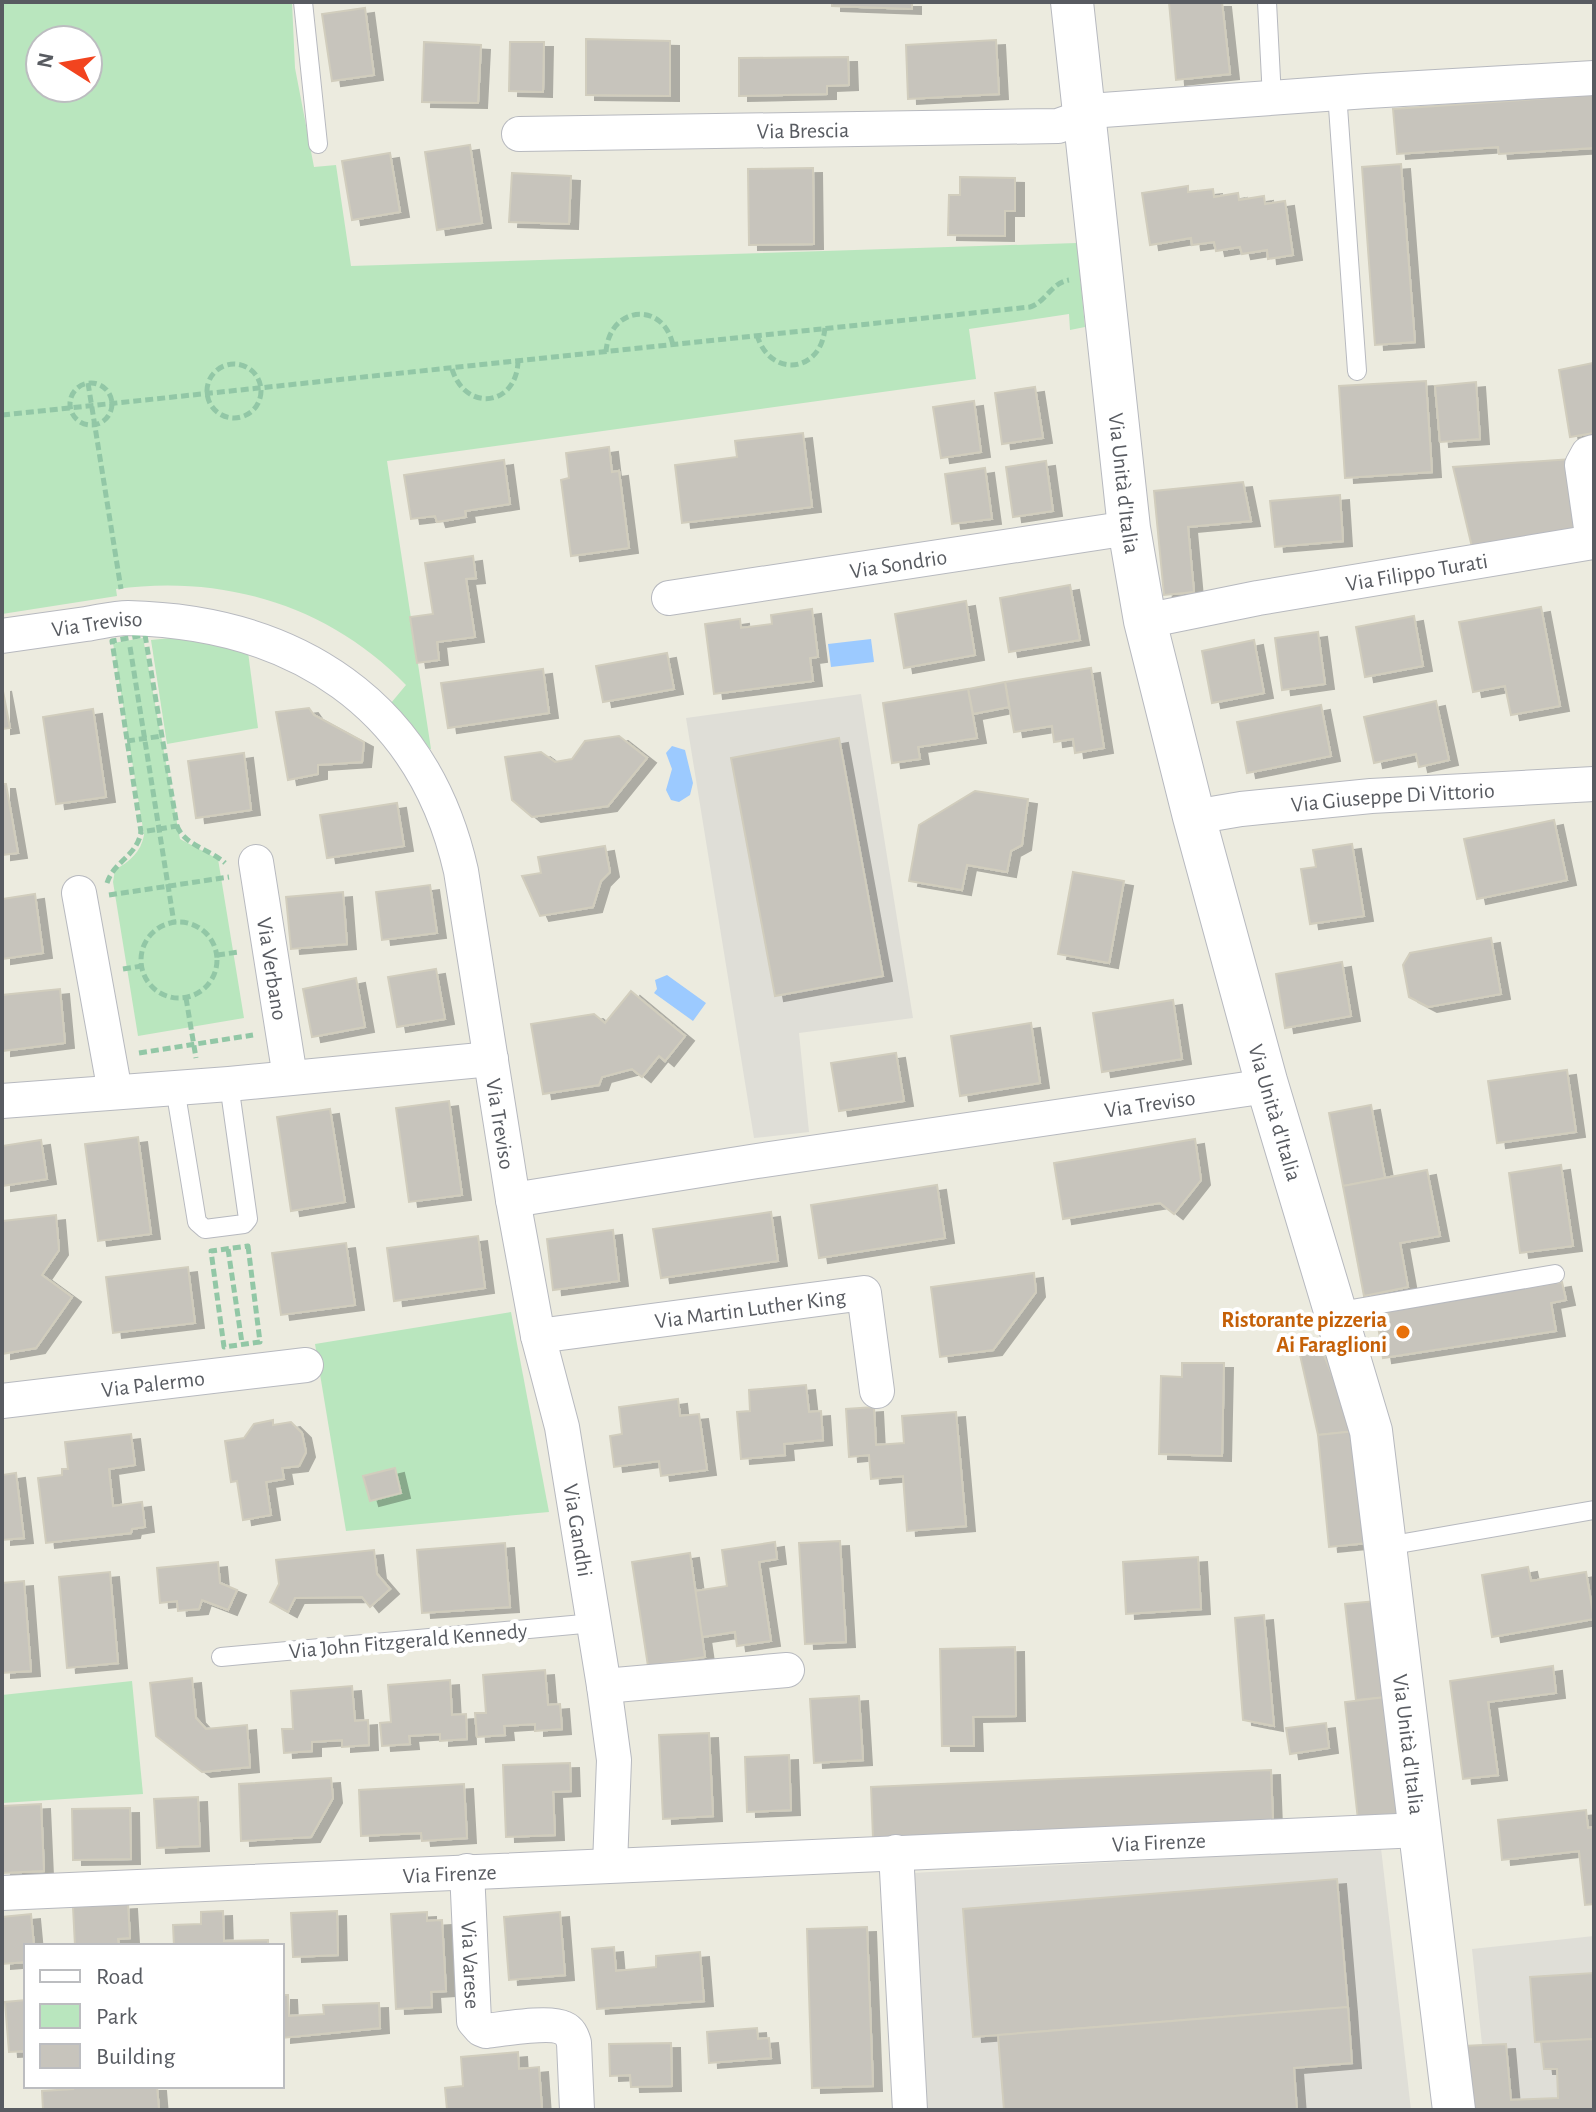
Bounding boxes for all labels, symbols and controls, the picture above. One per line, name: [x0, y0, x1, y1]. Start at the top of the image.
north arrow: [24, 24, 104, 104]
text: N: [33, 51, 58, 70]
street label: Via Brescia: [757, 119, 849, 142]
street label: Via Unità d'Italia: [1105, 412, 1143, 555]
street label: Via Sondrio: [848, 546, 949, 582]
street label: Via Filippo Turati: [1344, 550, 1489, 595]
street label: Via Treviso: [50, 608, 143, 641]
street label: Via Giuseppe Di Vittorio: [1290, 779, 1495, 816]
street label: Via Verbano: [253, 916, 291, 1022]
street label: Via Unità d'Italia: [1244, 1042, 1305, 1184]
street label: Via Treviso: [482, 1077, 518, 1171]
street label: Via Treviso: [1103, 1087, 1197, 1122]
street label: Via Martin Luther King: [654, 1285, 847, 1332]
place label: Ristorante pizzeria Ai Faraglioni: [1221, 1309, 1387, 1356]
marker: Ristorante pizzeria Ai Faraglioni: [1394, 1323, 1412, 1341]
street label: Via Palermo: [100, 1367, 206, 1401]
street label: Via Gandhi: [559, 1482, 596, 1578]
street label: Via John Fitzgerald Kennedy: [288, 1620, 529, 1662]
street label: Via Unità d'Italia: [1389, 1673, 1428, 1816]
street label: Via Firenze: [1111, 1830, 1206, 1856]
street label: Via Firenze: [402, 1861, 497, 1887]
street label: Via Varese: [457, 1920, 483, 2010]
legend: [24, 1944, 284, 2088]
text: Road: [96, 1965, 144, 1989]
text: Park: [96, 2005, 137, 2029]
text: Building: [96, 2045, 175, 2069]

